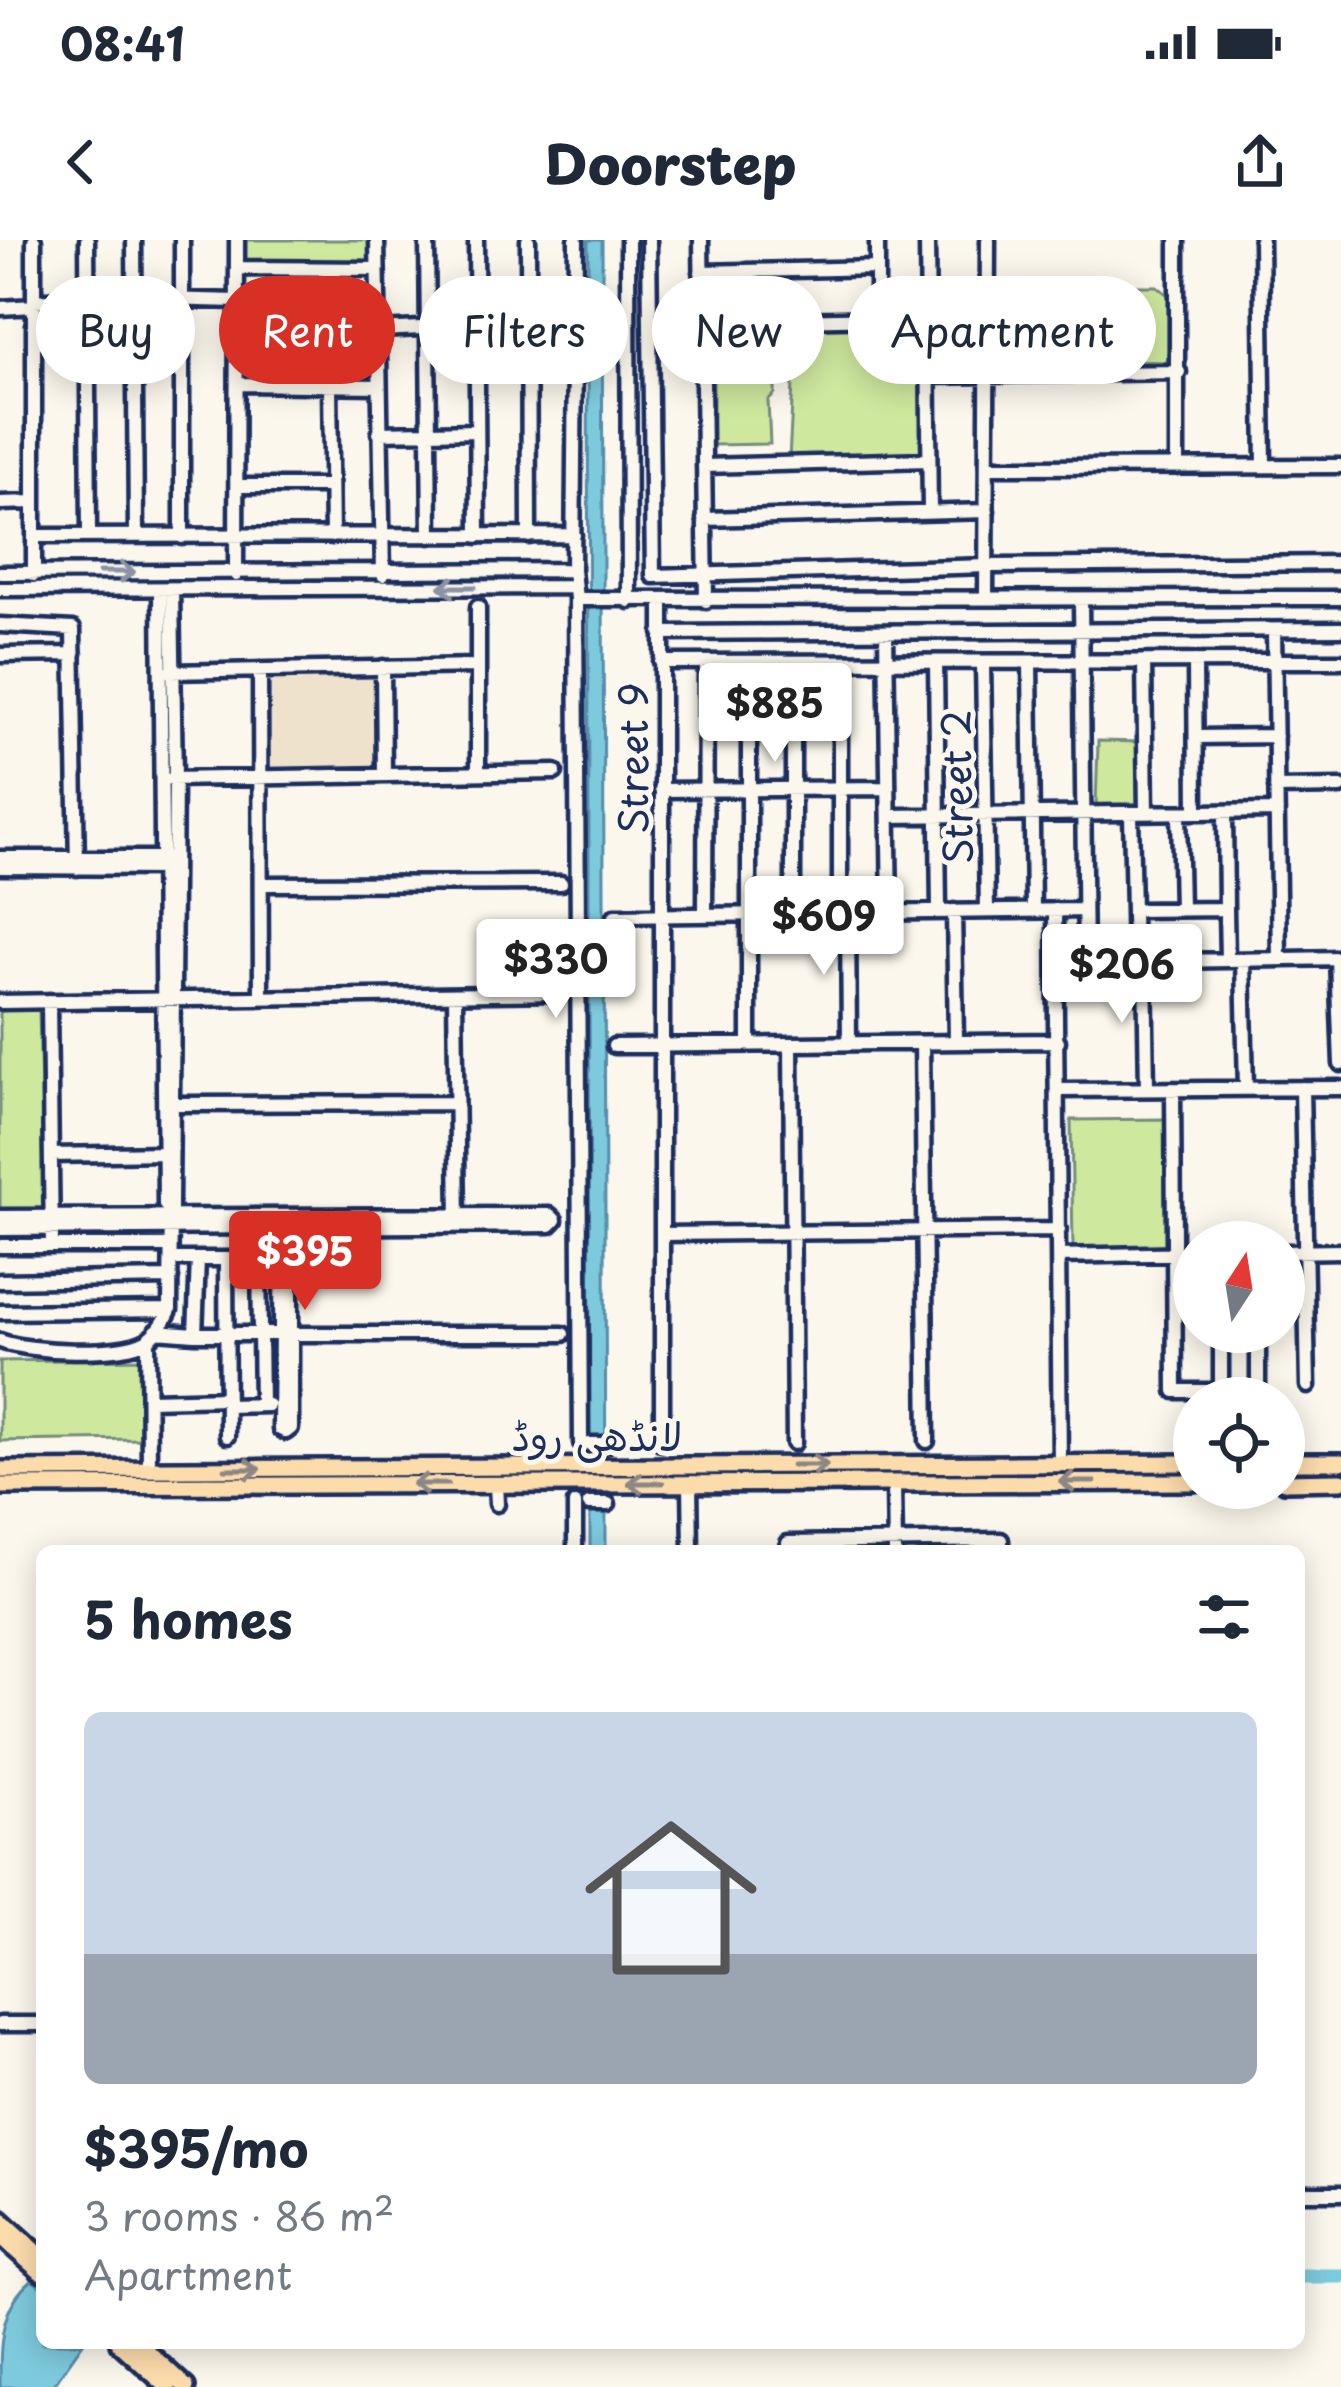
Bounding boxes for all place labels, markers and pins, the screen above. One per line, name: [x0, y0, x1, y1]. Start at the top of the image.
pin: $885: [704, 663, 846, 765]
pin: $609: [753, 876, 895, 978]
pin: $330: [485, 919, 627, 1021]
pin: $206: [1051, 924, 1193, 1026]
pin: $395: [234, 1211, 376, 1313]

